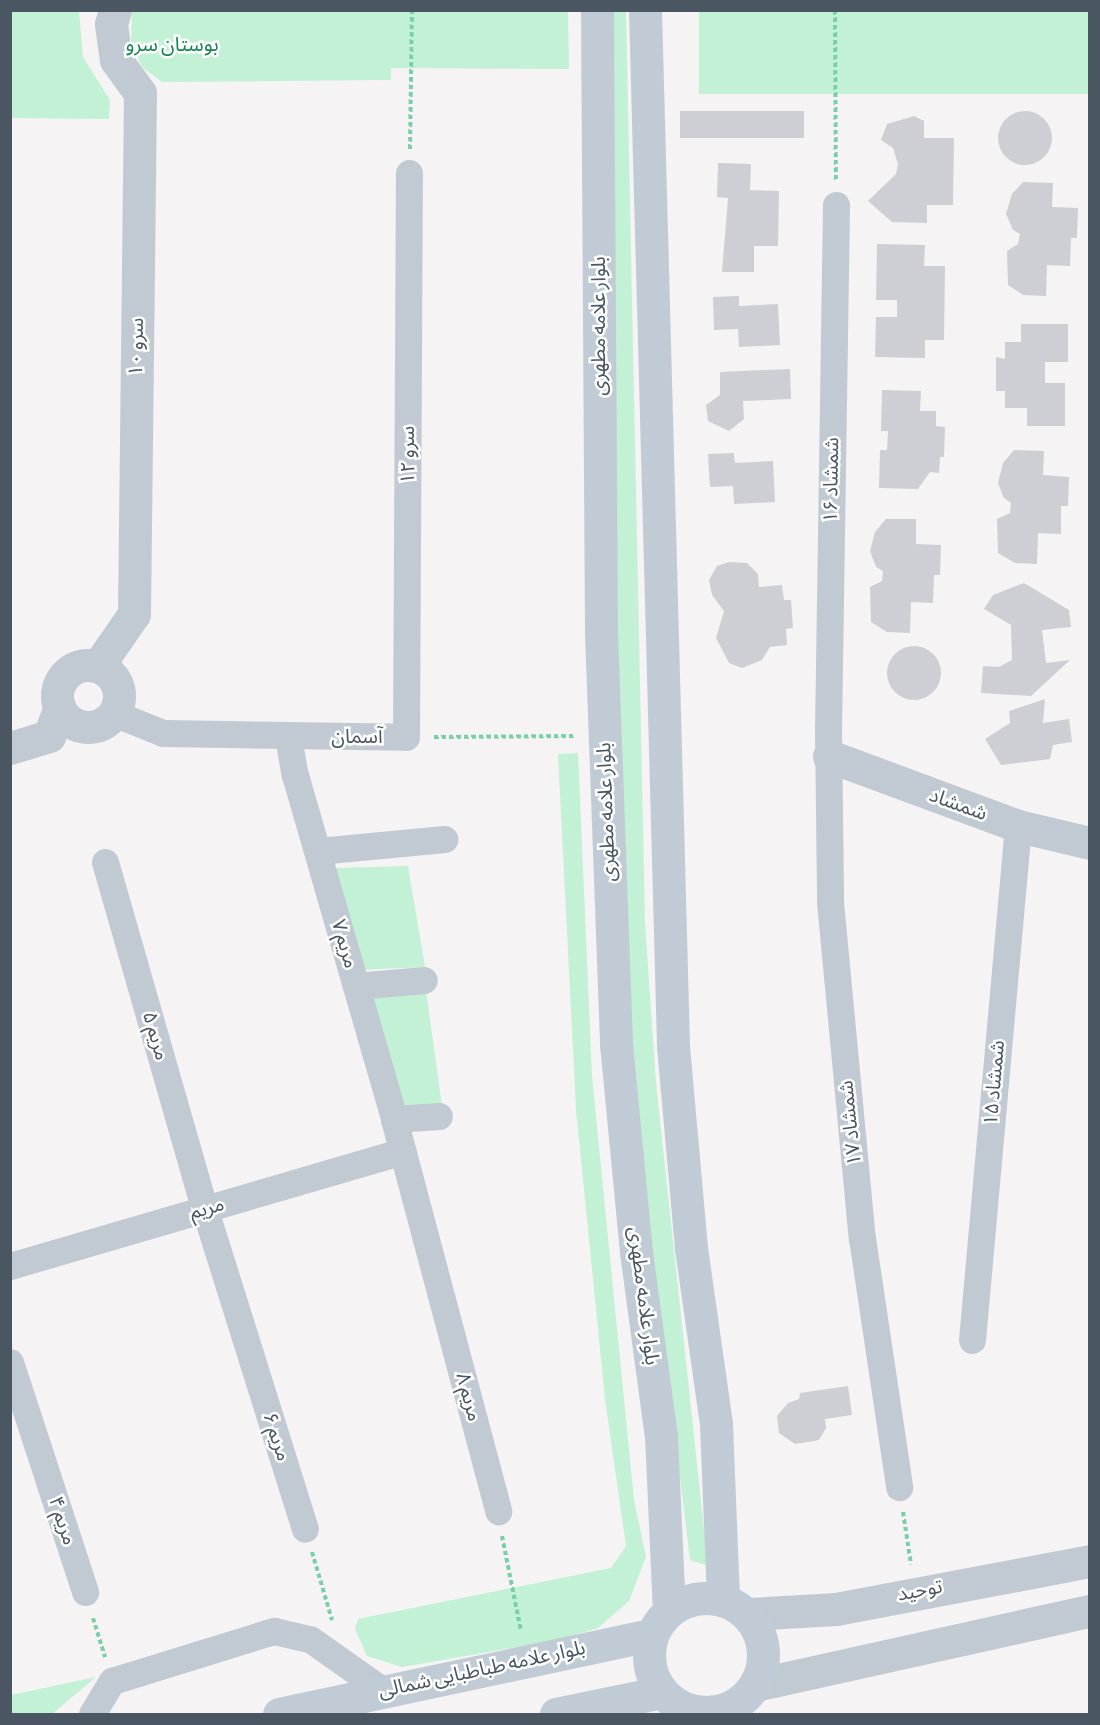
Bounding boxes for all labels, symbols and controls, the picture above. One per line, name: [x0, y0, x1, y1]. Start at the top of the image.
park label: بوستان سرو: [125, 33, 219, 57]
street label: بلوار علامه مطهری: [587, 256, 611, 396]
street label: سرو ۱۰: [124, 317, 150, 377]
street label: سرو ۱۲: [396, 426, 420, 484]
street label: شمشاد ۱۶: [819, 437, 845, 523]
street label: آسمان: [331, 725, 383, 749]
street label: بلوار علامه مطهری: [593, 742, 621, 882]
street label: شمشاد: [926, 784, 990, 826]
street label: مریم ۷: [326, 917, 362, 971]
street label: مریم ۵: [137, 1009, 173, 1063]
street label: شمشاد ۱۵: [979, 1039, 1011, 1127]
street label: شمشاد ۱۷: [835, 1079, 867, 1167]
street label: مریم: [187, 1193, 227, 1225]
street label: بلوار علامه مطهری: [623, 1225, 663, 1367]
street label: مریم ۸: [450, 1370, 486, 1424]
street label: مریم ۶: [257, 1410, 295, 1464]
street label: مریم ۴: [43, 1494, 81, 1548]
street label: توحید: [895, 1575, 945, 1607]
street label: بلوار علامه طباطبایی شمالی: [376, 1636, 588, 1704]

